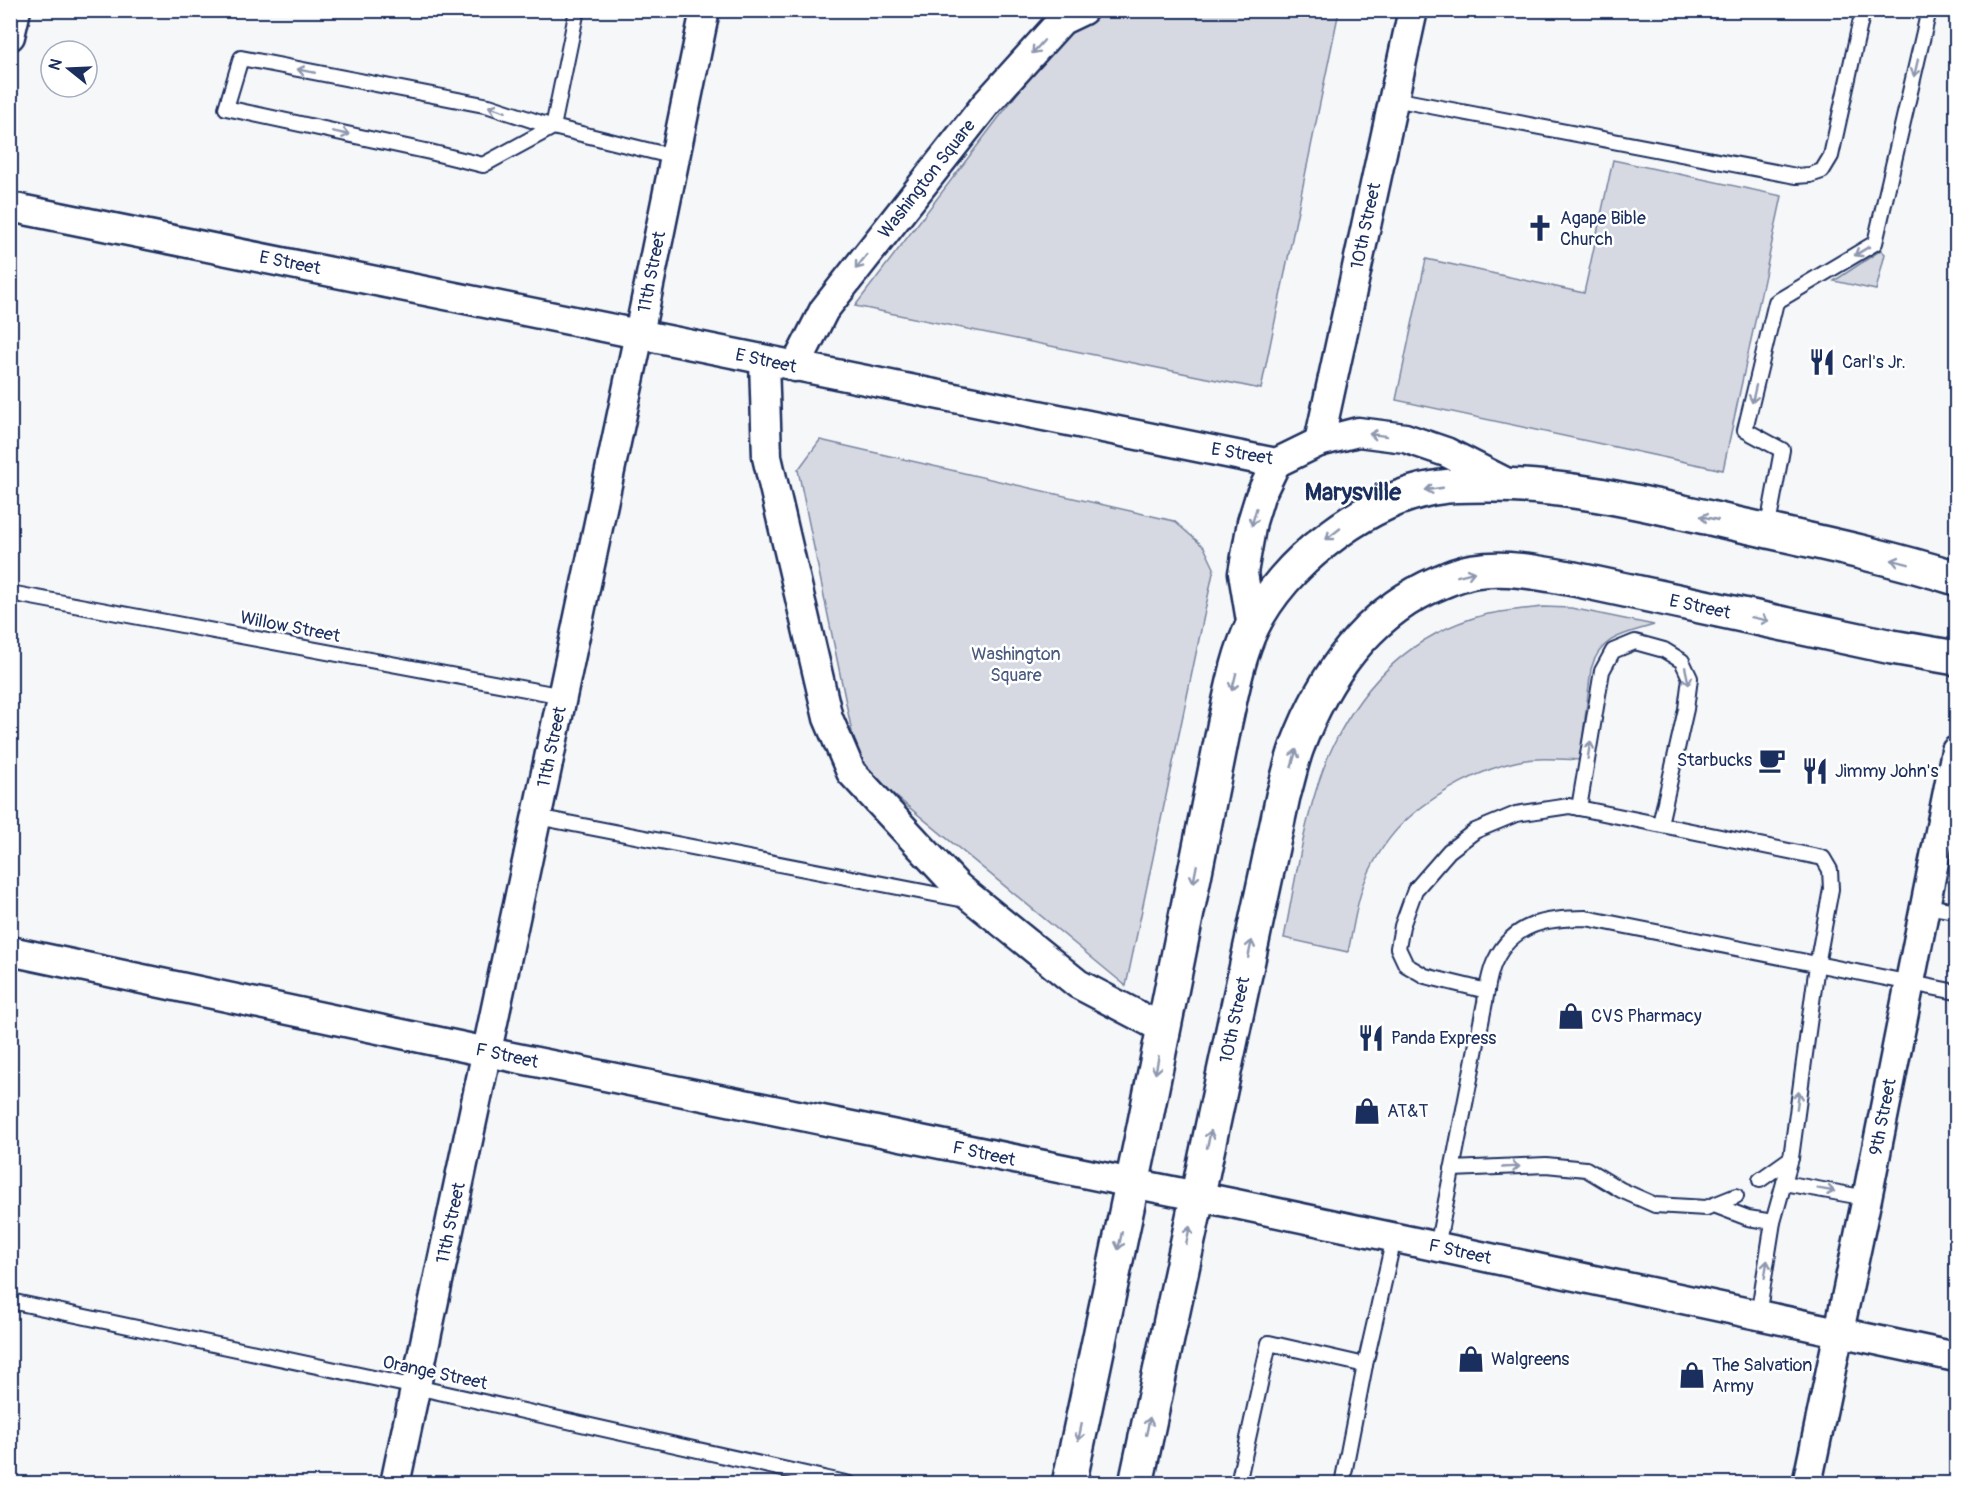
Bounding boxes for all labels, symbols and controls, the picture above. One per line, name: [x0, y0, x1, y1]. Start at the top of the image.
north arrow: [39, 39, 99, 99]
one-way arrow: [1031, 39, 1045, 54]
text: N: [45, 56, 67, 73]
one-way arrow: [1909, 58, 1921, 77]
one-way arrow: [297, 65, 317, 76]
one-way arrow: [488, 103, 507, 114]
street label: Washington Square: [873, 115, 981, 243]
one-way arrow: [332, 127, 351, 139]
street label: 10th Street: [1346, 180, 1387, 271]
place label: Agape Bible Church: [1560, 207, 1646, 251]
church icon: Agape Bible Church: [1525, 213, 1555, 243]
street label: 11th Street: [633, 229, 671, 315]
one-way arrow: [1854, 245, 1871, 257]
street label: E Street: [257, 246, 323, 280]
one-way arrow: [855, 254, 868, 270]
street label: E Street: [733, 343, 799, 379]
restaurant icon: Carl's Jr.: [1807, 347, 1837, 377]
place label: Carl's Jr.: [1842, 351, 1906, 374]
one-way arrow: [1747, 384, 1759, 403]
one-way arrow: [1369, 429, 1389, 440]
street label: E Street: [1210, 438, 1275, 470]
district label: Marysville: [1305, 478, 1402, 507]
one-way arrow: [1424, 483, 1444, 494]
one-way arrow: [1248, 507, 1259, 526]
one-way arrow: [1700, 512, 1719, 524]
one-way arrow: [1325, 528, 1341, 541]
one-way arrow: [1891, 555, 1910, 567]
one-way arrow: [1456, 567, 1475, 579]
street label: E Street: [1667, 589, 1733, 625]
street label: Willow Street: [238, 606, 343, 648]
one-way arrow: [1750, 614, 1769, 626]
park label: Washington Square: [971, 643, 1061, 687]
one-way arrow: [1681, 666, 1693, 685]
one-way arrow: [1228, 673, 1240, 692]
street label: 11th Street: [532, 704, 572, 790]
one-way arrow: [1583, 741, 1594, 761]
cafe icon: Starbucks: [1757, 745, 1787, 775]
one-way arrow: [1289, 749, 1300, 768]
place label: Starbucks: [1677, 749, 1752, 772]
restaurant icon: Jimmy John's: [1800, 756, 1830, 786]
place label: Jimmy John's: [1835, 760, 1938, 783]
one-way arrow: [1189, 864, 1201, 883]
one-way arrow: [1245, 939, 1257, 958]
street label: 10th Street: [1215, 974, 1256, 1065]
shop icon: CVS Pharmacy: [1556, 1001, 1586, 1031]
place label: CVS Pharmacy: [1591, 1005, 1702, 1028]
restaurant icon: Panda Express: [1356, 1023, 1386, 1053]
place label: Panda Express: [1391, 1027, 1496, 1050]
street label: F Street: [474, 1038, 541, 1074]
one-way arrow: [1151, 1054, 1162, 1074]
street label: 9th Street: [1864, 1076, 1902, 1157]
one-way arrow: [1793, 1091, 1804, 1110]
shop icon: AT&T: [1352, 1096, 1382, 1126]
place label: AT&T: [1387, 1100, 1429, 1123]
one-way arrow: [1204, 1130, 1216, 1149]
street label: F Street: [951, 1136, 1018, 1172]
one-way arrow: [1500, 1162, 1520, 1173]
street label: 11th Street: [431, 1180, 471, 1266]
one-way arrow: [1815, 1185, 1835, 1196]
one-way arrow: [1183, 1226, 1194, 1246]
one-way arrow: [1114, 1231, 1126, 1250]
street label: F Street: [1427, 1234, 1494, 1270]
one-way arrow: [1761, 1259, 1772, 1279]
shop icon: Walgreens: [1456, 1344, 1486, 1374]
place label: Walgreens: [1491, 1348, 1569, 1371]
street label: Orange Street: [381, 1351, 490, 1395]
place label: The Salvation Army: [1712, 1354, 1812, 1398]
shop icon: The Salvation Army: [1677, 1360, 1707, 1390]
one-way arrow: [1143, 1417, 1154, 1437]
one-way arrow: [1073, 1422, 1085, 1441]

